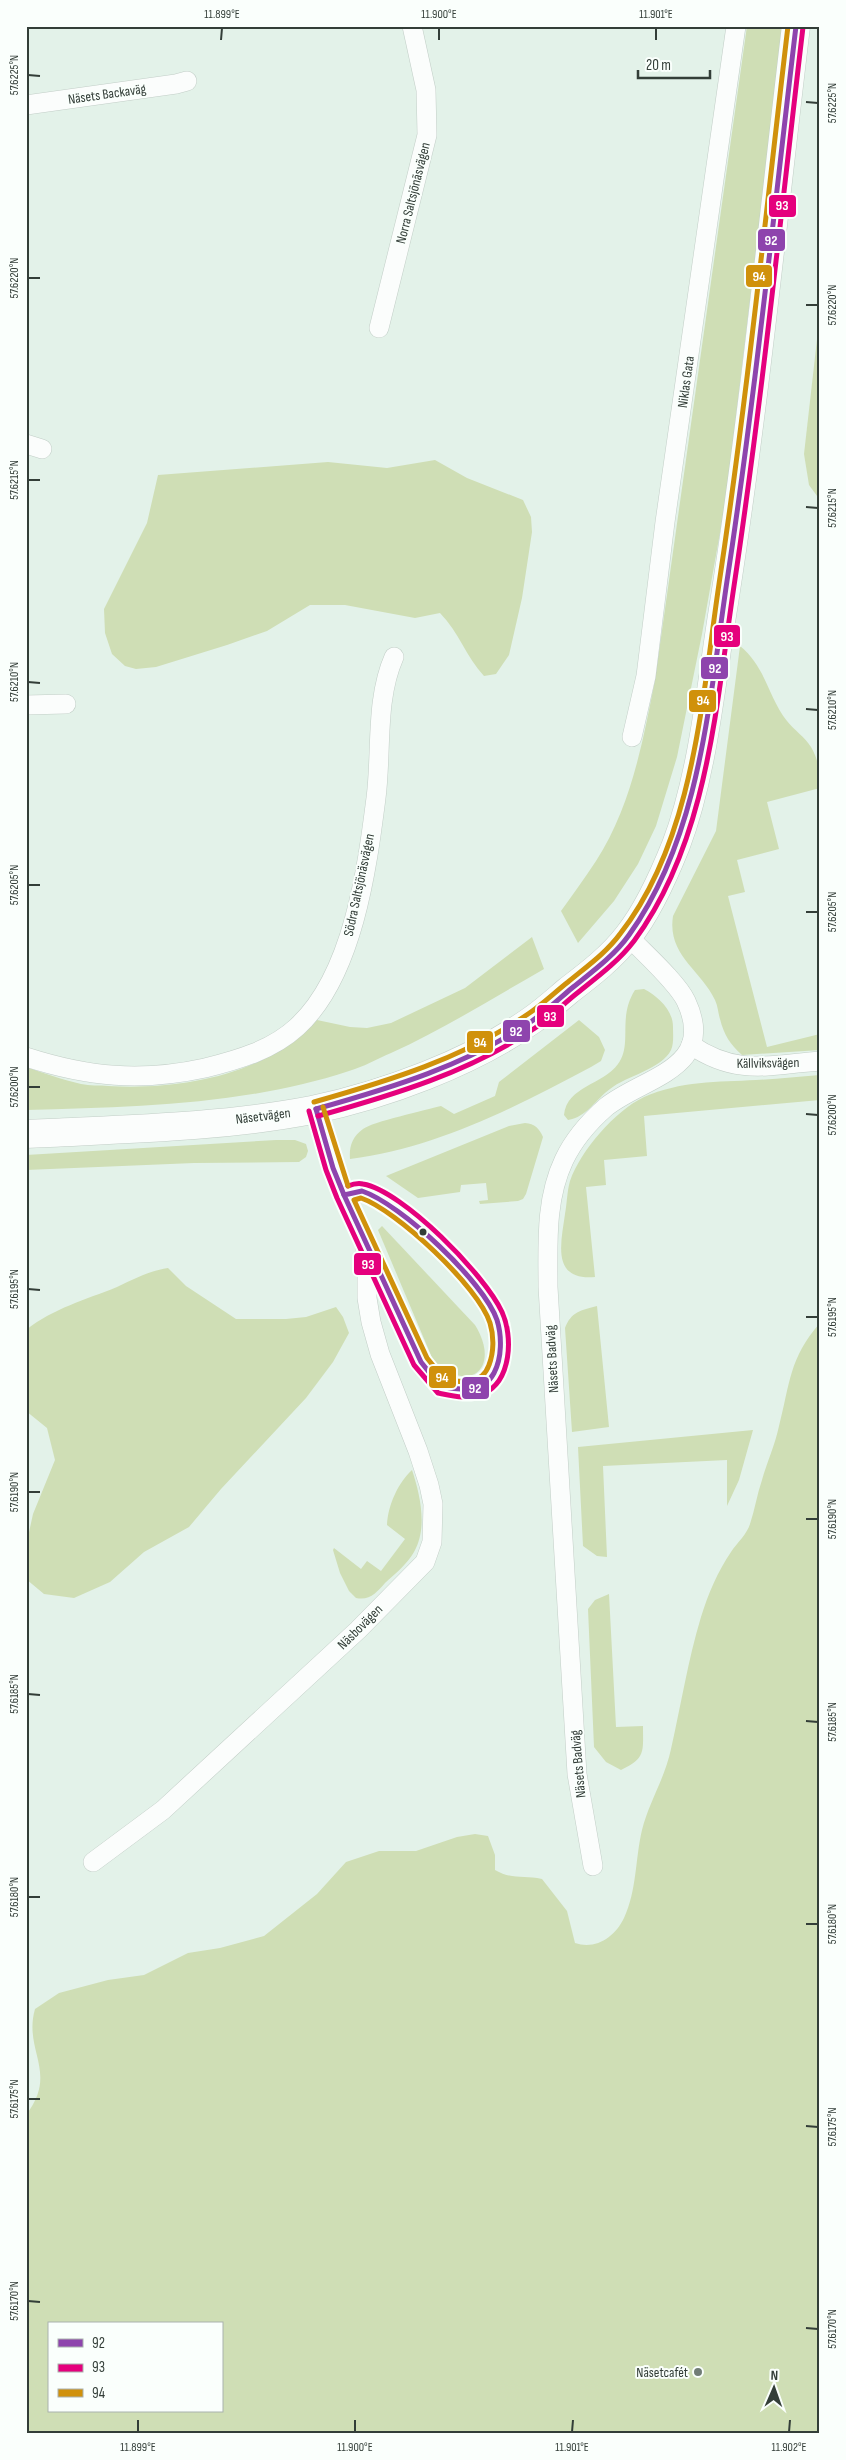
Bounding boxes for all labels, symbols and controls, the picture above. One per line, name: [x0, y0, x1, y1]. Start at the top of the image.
text: 11.899°E: [204, 7, 240, 22]
text: 11.900°E: [421, 7, 457, 22]
text: 11.901°E: [639, 7, 673, 22]
scale bar: [638, 48, 711, 80]
text: 57.6225°N: [7, 55, 22, 95]
text: 20 m: [646, 56, 671, 75]
street label: Näsets Backaväg: [67, 80, 148, 108]
text: 57.6225°N: [825, 83, 840, 123]
street label: Norra Saltsjönäsvägen: [392, 140, 434, 246]
line badge: 93: [768, 194, 797, 218]
text: 93: [776, 197, 788, 214]
line badge: 92: [757, 228, 786, 252]
text: 92: [765, 232, 777, 249]
text: 57.6220°N: [7, 258, 22, 298]
line badge: 94: [745, 264, 773, 288]
text: 94: [752, 268, 766, 285]
text: 57.6220°N: [825, 285, 840, 325]
street label: Niklas Gata: [674, 355, 698, 409]
text: 57.6215°N: [7, 460, 22, 500]
text: 57.6215°N: [825, 488, 840, 528]
line badge: 93: [713, 624, 741, 648]
text: 93: [721, 628, 733, 645]
line badge: 92: [700, 656, 729, 680]
text: 92: [709, 660, 721, 677]
text: 57.6210°N: [7, 662, 22, 702]
line badge: 94: [688, 689, 717, 713]
text: 57.6210°N: [825, 690, 840, 730]
text: 94: [696, 692, 710, 709]
street label: Södra Saltsjönäsvägen: [340, 832, 378, 938]
text: 57.6205°N: [7, 865, 22, 905]
text: 57.6205°N: [825, 892, 840, 932]
line badge: 93: [536, 1004, 565, 1028]
text: 93: [544, 1008, 556, 1025]
line badge: 92: [502, 1019, 531, 1043]
text: 92: [510, 1023, 522, 1040]
line badge: 94: [466, 1030, 494, 1054]
text: 94: [473, 1034, 487, 1051]
street label: Källviksvägen: [736, 1054, 800, 1072]
text: 57.6200°N: [7, 1066, 22, 1108]
text: 57.6200°N: [825, 1094, 840, 1136]
street label: Näsetvägen: [235, 1104, 291, 1128]
unlabelled marker: [418, 1227, 428, 1237]
line badge: 93: [353, 1252, 382, 1276]
text: 93: [362, 1256, 374, 1273]
text: 57.6195°N: [7, 1269, 22, 1309]
text: 57.6195°N: [825, 1297, 840, 1337]
street label: Näsets Badväg: [542, 1324, 562, 1394]
line badge: 94: [428, 1365, 457, 1389]
text: 94: [435, 1369, 449, 1386]
line badge: 92: [461, 1376, 490, 1400]
text: 92: [469, 1380, 481, 1397]
text: 57.6190°N: [7, 1472, 22, 1512]
text: 57.6190°N: [825, 1499, 840, 1539]
street label: Näsbovägen: [334, 1601, 386, 1653]
text: 57.6185°N: [7, 1674, 22, 1714]
text: 57.6185°N: [825, 1702, 840, 1742]
street label: Näsets Badväg: [567, 1729, 589, 1799]
text: 57.6180°N: [7, 1877, 22, 1917]
text: 57.6180°N: [825, 1904, 840, 1944]
text: 57.6175°N: [7, 2079, 22, 2119]
text: 57.6175°N: [825, 2107, 840, 2147]
text: 57.6170°N: [7, 2281, 22, 2321]
text: 57.6170°N: [825, 2309, 840, 2349]
legend: [48, 2322, 222, 2412]
text: 92: [92, 2334, 105, 2353]
text: 93: [92, 2358, 105, 2377]
north arrow: [748, 2362, 798, 2412]
place label: Näsetcafét: [636, 2364, 688, 2381]
marker: Näsetcafét: [692, 2366, 704, 2378]
text: N: [770, 2367, 778, 2384]
text: 94: [92, 2384, 105, 2403]
text: 11.899°E: [120, 2440, 156, 2455]
text: 11.900°E: [337, 2440, 373, 2455]
text: 11.901°E: [555, 2440, 589, 2455]
text: 11.902°E: [772, 2440, 806, 2455]

